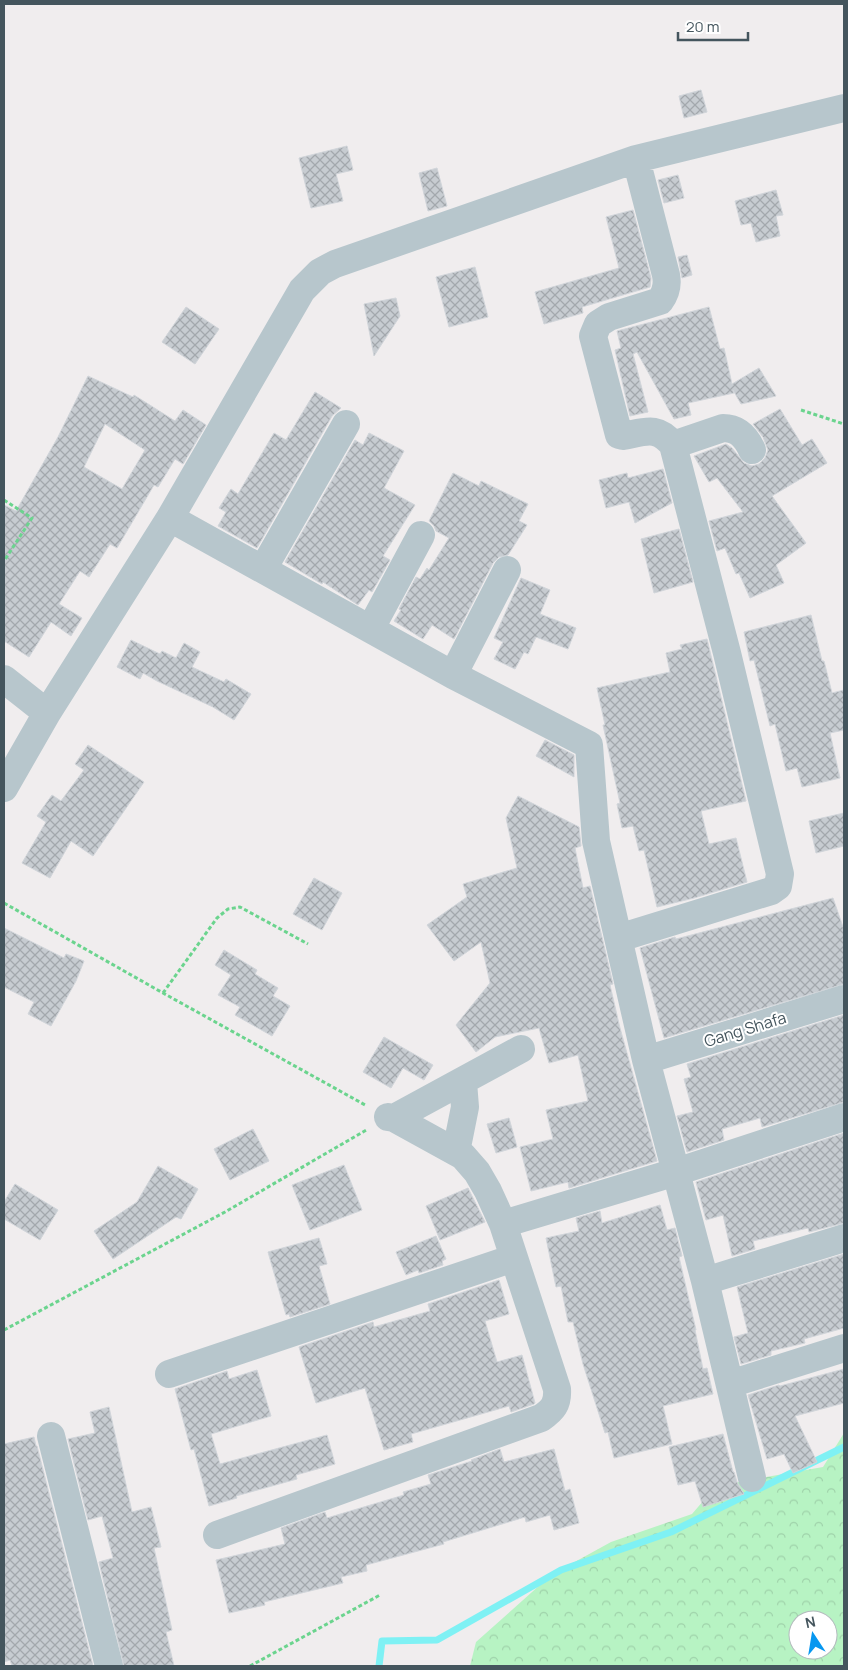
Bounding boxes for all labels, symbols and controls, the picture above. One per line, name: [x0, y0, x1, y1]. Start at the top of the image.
scale bar: [678, 10, 748, 42]
text: 20 m: [686, 16, 719, 37]
street label: Gang Shafa: [701, 1006, 789, 1052]
north arrow: [788, 1610, 838, 1660]
text: N: [803, 1611, 817, 1632]

